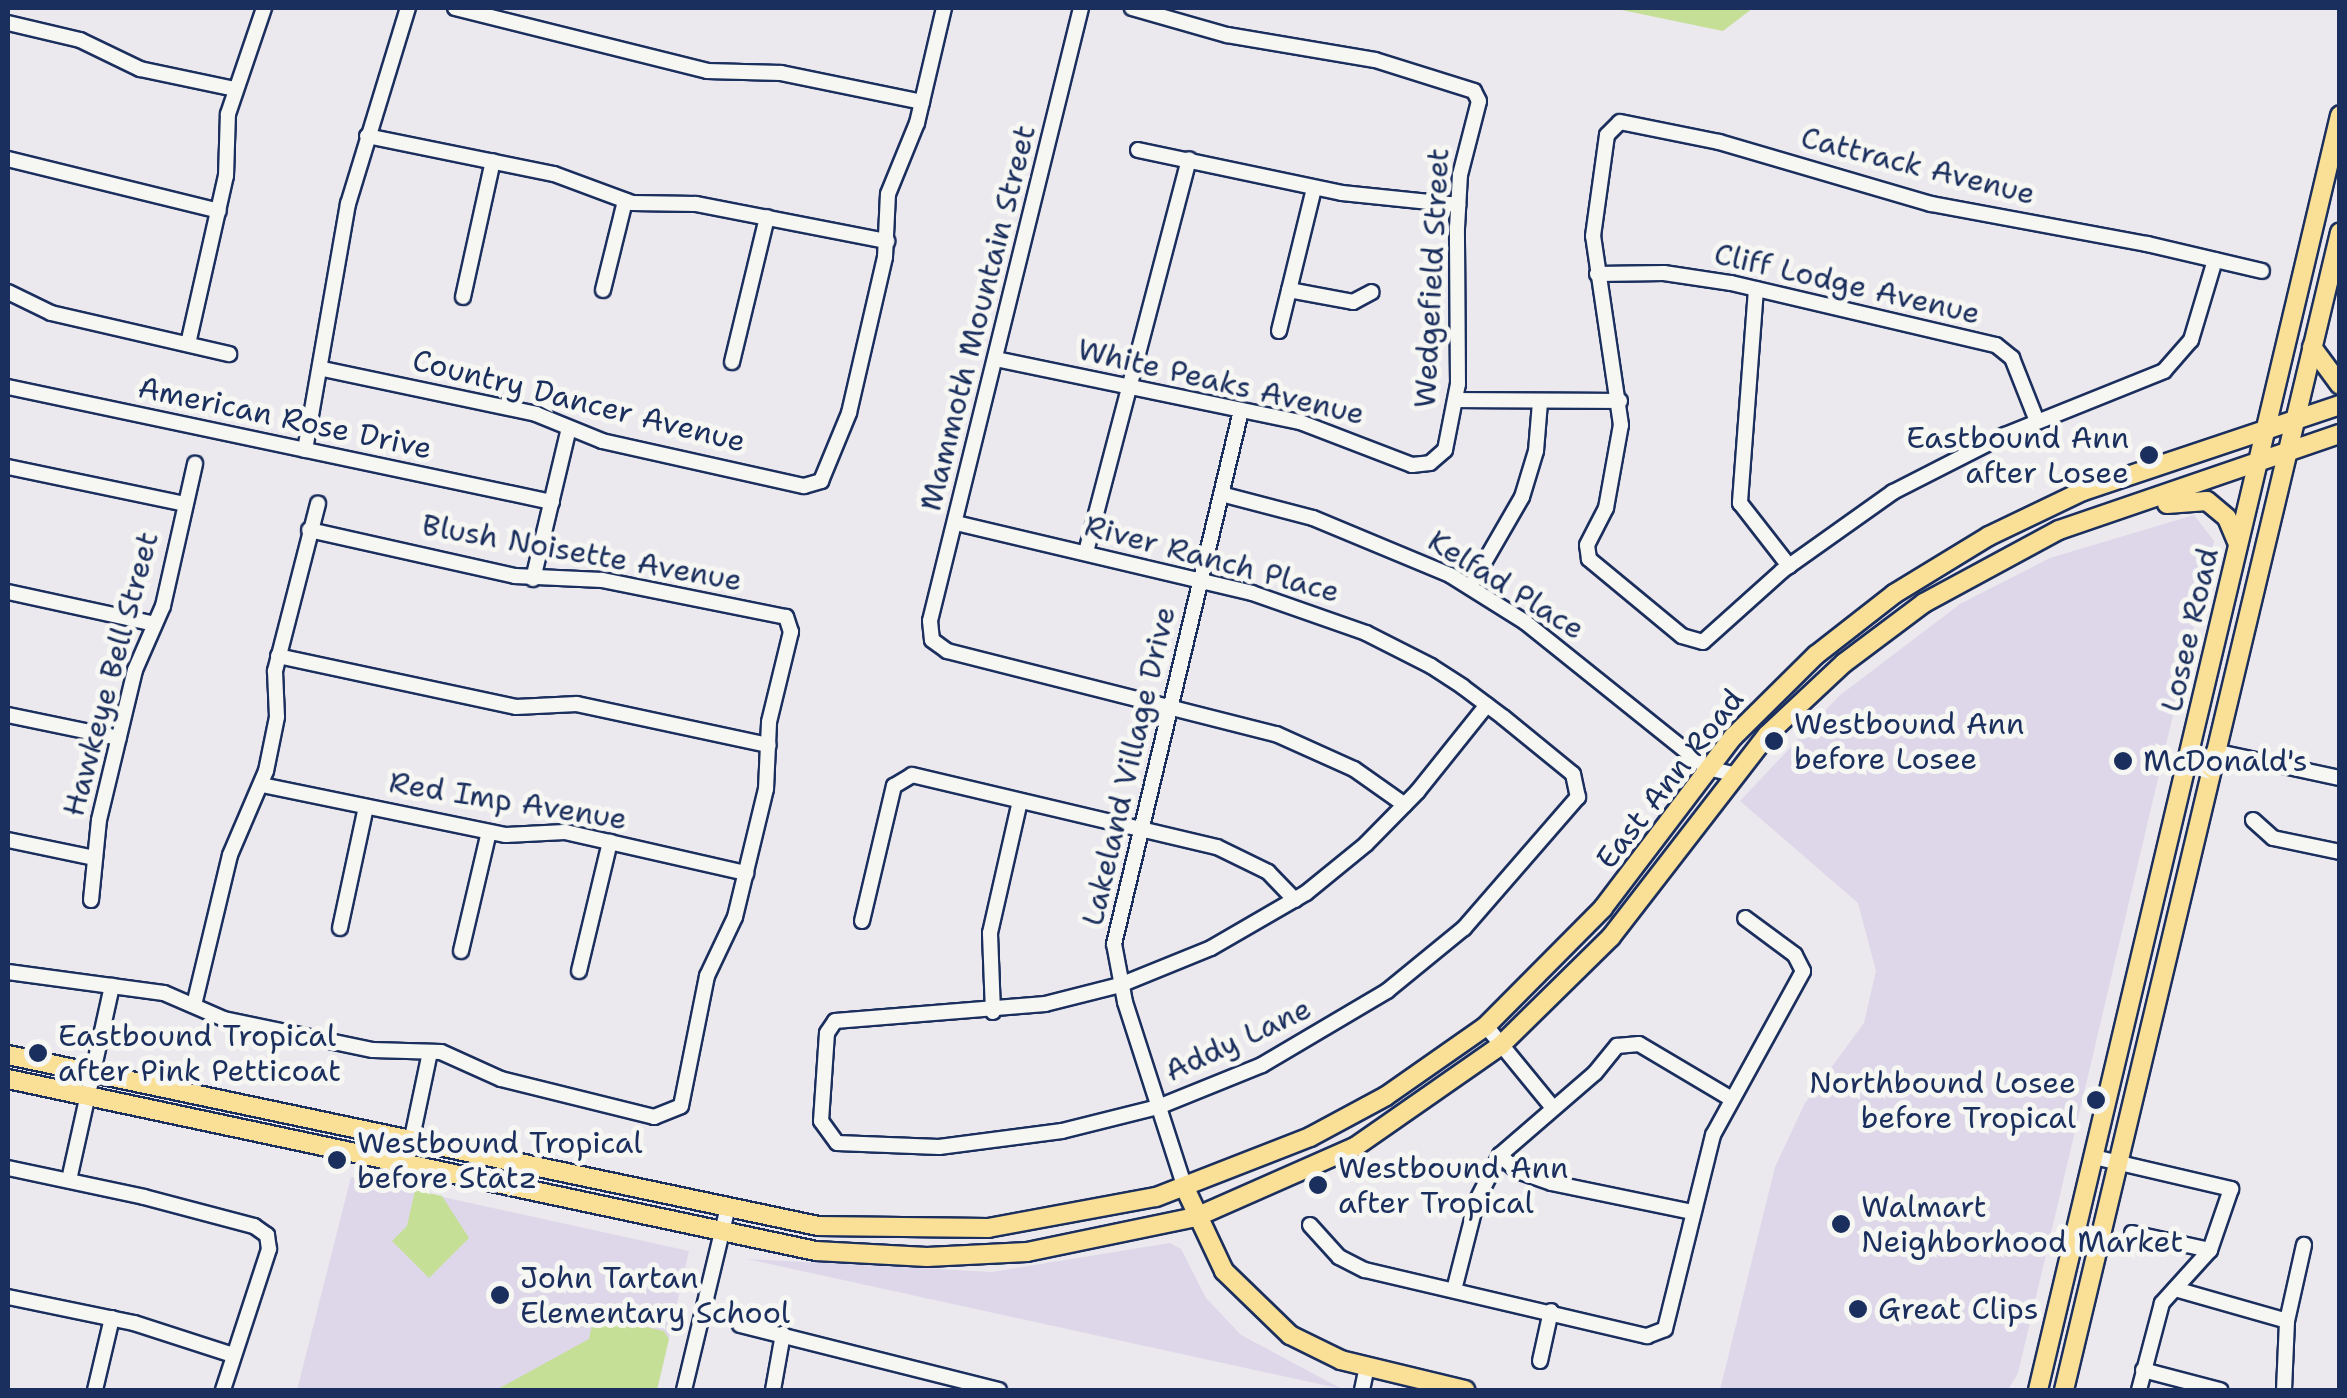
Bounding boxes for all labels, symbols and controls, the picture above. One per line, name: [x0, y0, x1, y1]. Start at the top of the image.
street label: Cattrack Avenue: [1797, 120, 2039, 212]
street label: Mammoth Mountain Street: [913, 121, 1043, 515]
street label: Wedgefield Street: [1407, 147, 1457, 409]
street label: Cliff Lodge Avenue: [1711, 236, 1983, 332]
street label: White Peaks Avenue: [1074, 331, 1368, 433]
street label: Country Dancer Avenue: [409, 342, 749, 460]
street label: American Rose Drive: [135, 369, 435, 467]
place label: Eastbound Ann after Losee: [1906, 420, 2129, 490]
marker: Eastbound Ann after Losee: [2138, 444, 2160, 466]
street label: Blush Noisette Avenue: [419, 507, 745, 599]
street label: River Ranch Place: [1081, 508, 1343, 610]
street label: Kelfad Place: [1421, 523, 1591, 647]
street label: Hawkeye Bell Street: [56, 528, 166, 820]
street label: Losee Road: [2154, 545, 2226, 715]
street label: Lakeland Village Drive: [1075, 603, 1183, 929]
street label: East Ann Road: [1589, 682, 1751, 876]
place label: Westbound Ann before Losee: [1794, 706, 2024, 776]
marker: Westbound Ann before Losee: [1763, 730, 1785, 752]
place label: McDonald's: [2143, 743, 2308, 779]
marker: McDonald's: [2112, 750, 2134, 772]
street label: Red Imp Avenue: [386, 764, 630, 838]
street label: Addy Lane: [1159, 991, 1317, 1089]
place label: Eastbound Tropical after Pink Petticoat: [58, 1018, 341, 1088]
marker: Eastbound Tropical after Pink Petticoat: [27, 1042, 49, 1064]
place label: Northbound Losee before Tropical: [1809, 1065, 2076, 1136]
marker: Northbound Losee before Tropical: [2085, 1089, 2107, 1111]
place label: Westbound Tropical before Statz: [357, 1125, 642, 1196]
marker: Westbound Tropical before Statz: [326, 1149, 348, 1171]
place label: Westbound Ann after Tropical: [1338, 1150, 1568, 1220]
marker: Westbound Ann after Tropical: [1307, 1174, 1329, 1196]
place label: Walmart Neighborhood Market: [1861, 1189, 2183, 1260]
marker: Walmart Neighborhood Market: [1830, 1213, 1852, 1235]
place label: John Tartan Elementary School: [520, 1260, 790, 1330]
marker: John Tartan Elementary School: [489, 1284, 511, 1306]
place label: Great Clips: [1878, 1291, 2038, 1327]
marker: Great Clips: [1847, 1298, 1869, 1320]

